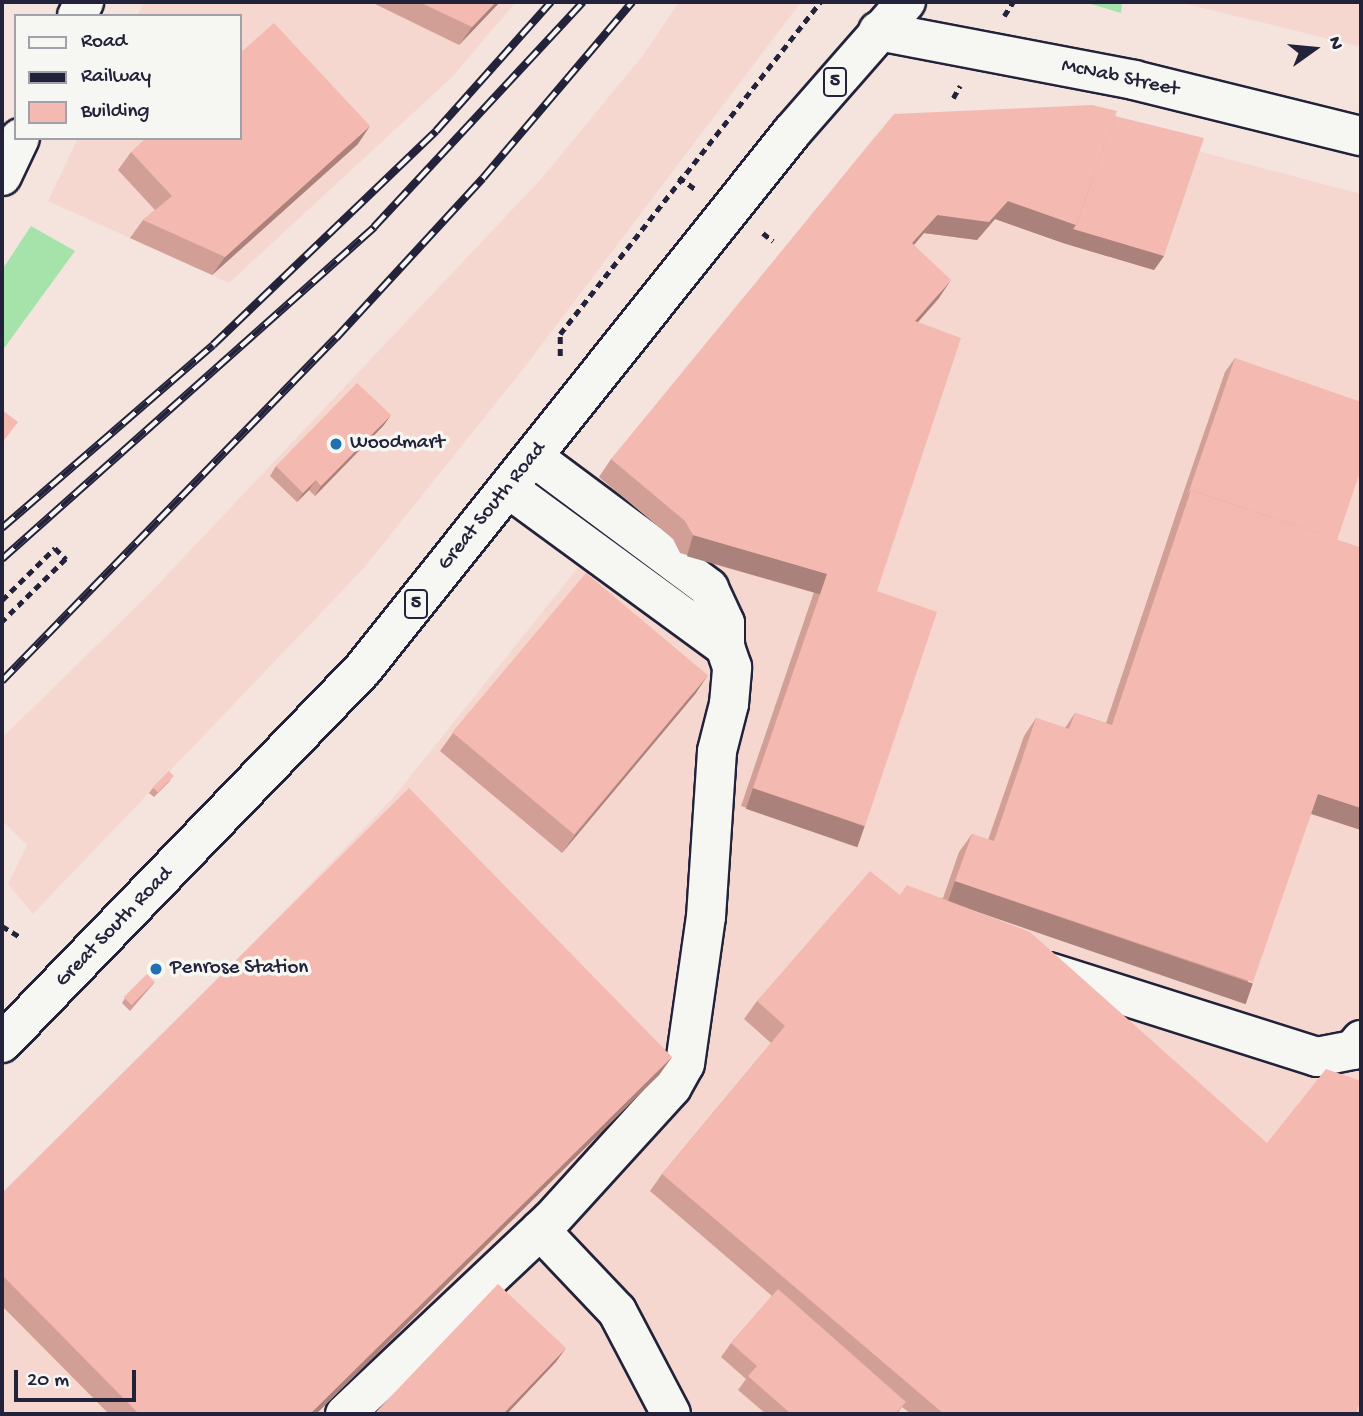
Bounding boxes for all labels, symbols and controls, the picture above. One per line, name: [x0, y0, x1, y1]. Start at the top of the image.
legend: [14, 14, 242, 140]
north arrow: [1279, 14, 1349, 84]
text: Road: [81, 30, 127, 55]
text: N: [1322, 34, 1347, 52]
street label: McNab Street: [1059, 54, 1181, 104]
text: Railway: [81, 65, 151, 90]
road number: 5: [823, 66, 847, 97]
text: Building: [81, 100, 150, 125]
place label: Woodmart: [350, 431, 445, 457]
marker: Woodmart: [328, 436, 344, 452]
street label: Great South Road: [434, 438, 552, 576]
road number: 5: [404, 589, 428, 620]
street label: Great South Road: [51, 862, 179, 994]
place label: Penrose Station: [170, 956, 308, 982]
marker: Penrose Station: [148, 961, 164, 977]
scale bar: [18, 1356, 140, 1400]
text: 20 m: [27, 1369, 69, 1394]

